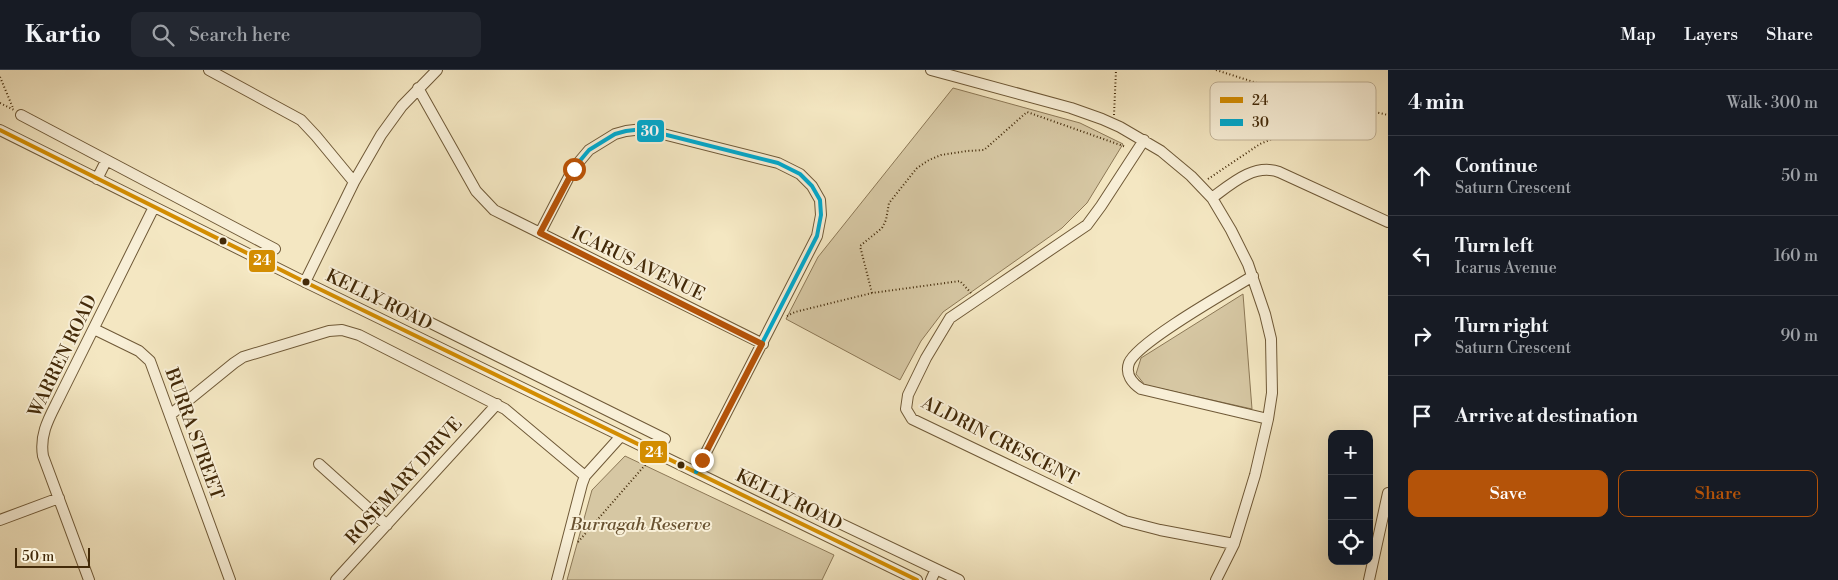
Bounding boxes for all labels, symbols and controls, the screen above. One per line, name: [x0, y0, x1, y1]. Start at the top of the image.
search box: [131, 12, 481, 57]
text: Kartio: [25, 20, 101, 50]
icon: search: [149, 21, 177, 49]
text: Search here: [189, 23, 290, 47]
text: Map: [1621, 23, 1656, 46]
text: Layers: [1684, 23, 1738, 46]
text: Share: [1766, 23, 1813, 46]
legend: [1210, 82, 1376, 140]
text: 4 min: [1408, 90, 1464, 116]
text: 24: [1252, 92, 1268, 110]
text: Walk · 300 m: [1727, 93, 1818, 113]
text: 30: [1252, 114, 1269, 132]
line badge: 30: [636, 119, 665, 143]
text: 30: [641, 123, 659, 141]
text: Continue: [1455, 154, 1538, 178]
route start: [563, 158, 586, 181]
icon: ahead: [1408, 162, 1436, 190]
text: 50 m: [1781, 166, 1818, 186]
text: Saturn Crescent: [1455, 178, 1571, 198]
street label: ICARUS AVENUE: [567, 222, 709, 306]
text: Turn left: [1455, 234, 1534, 258]
unlabelled marker: [218, 236, 228, 246]
icon: left: [1408, 242, 1436, 270]
text: 160 m: [1774, 246, 1818, 266]
line badge: 24: [248, 249, 276, 273]
text: 24: [253, 252, 271, 270]
text: Icarus Avenue: [1455, 258, 1557, 278]
street label: KELLY ROAD: [322, 264, 436, 336]
unlabelled marker: [301, 277, 311, 287]
street label: WARREN ROAD: [23, 291, 103, 422]
text: Turn right: [1455, 314, 1548, 338]
icon: right: [1408, 322, 1436, 350]
text: 90 m: [1780, 326, 1818, 346]
text: Saturn Crescent: [1455, 338, 1571, 358]
street label: BURRA STREET: [159, 364, 229, 503]
street label: ALDRIN CRESCENT: [917, 391, 1083, 491]
icon: arrive: [1408, 402, 1436, 430]
text: Arrive at destination: [1455, 404, 1638, 428]
street label: ROSEMARY DRIVE: [341, 413, 467, 549]
map controls: [1328, 430, 1373, 565]
button: +: [1328, 430, 1373, 475]
line badge: 24: [639, 440, 668, 464]
text: 24: [645, 444, 663, 462]
route end: [691, 449, 714, 472]
unlabelled marker: [676, 460, 686, 470]
street label: KELLY ROAD: [732, 464, 846, 536]
button: Save: [1408, 470, 1608, 517]
button: Share: [1618, 470, 1818, 517]
button: −: [1328, 475, 1373, 520]
park label: Burragah Reserve: [569, 513, 711, 536]
button: locate: [1328, 520, 1373, 565]
scale bar: [15, 545, 90, 568]
text: 50 m: [22, 548, 54, 566]

